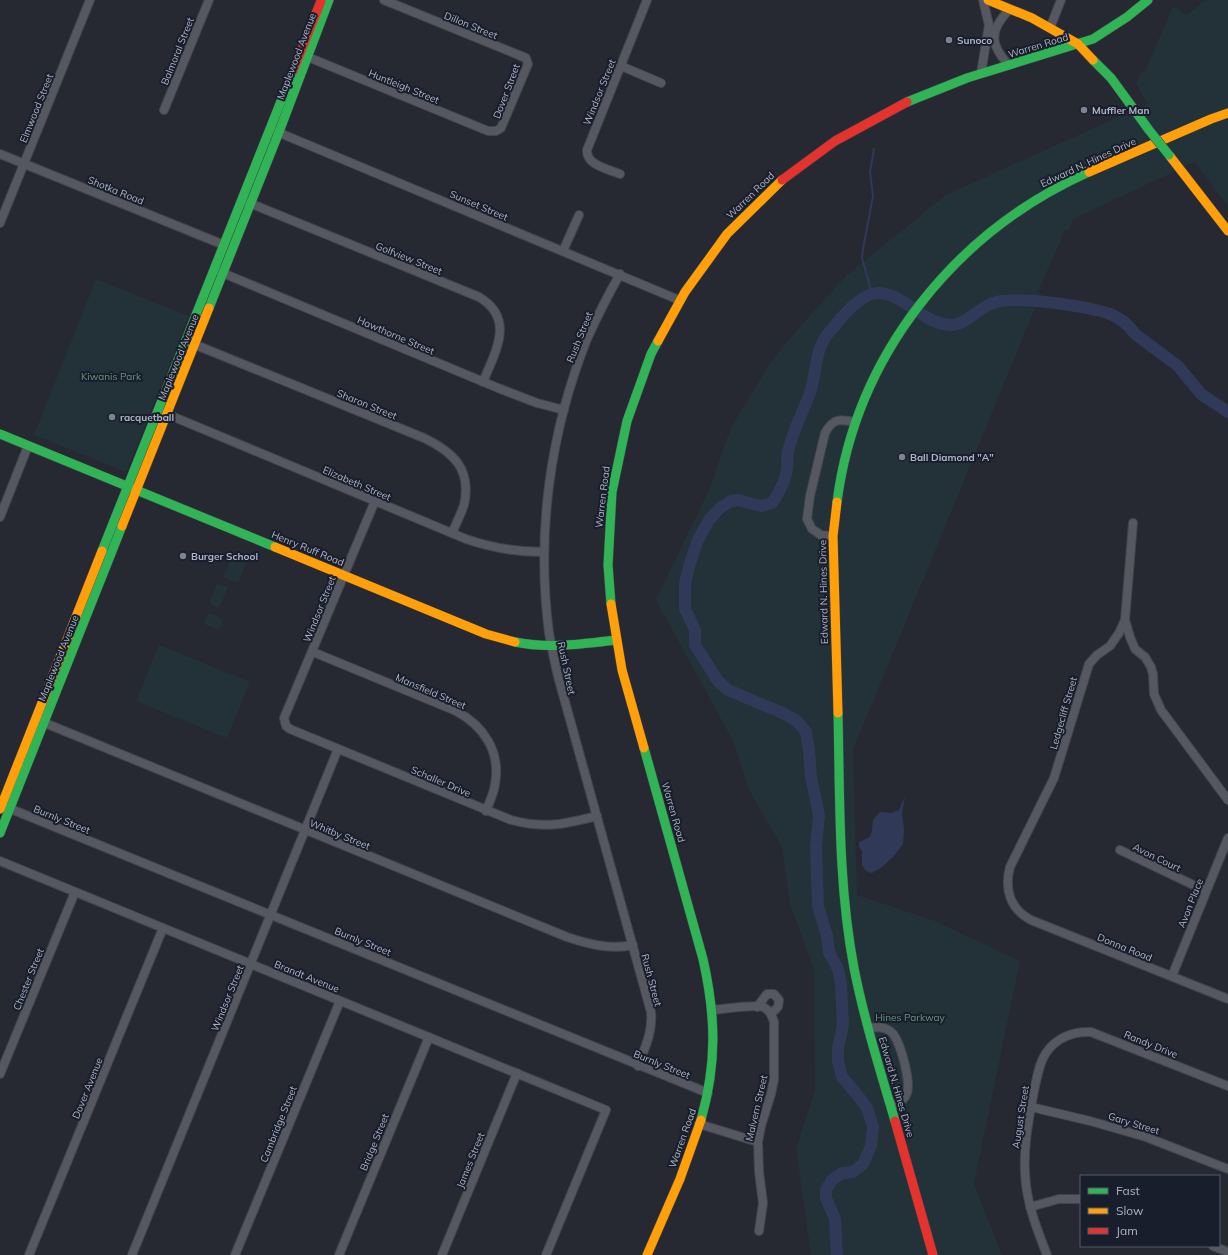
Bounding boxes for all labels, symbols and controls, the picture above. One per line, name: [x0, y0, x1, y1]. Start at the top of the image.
street label: Dillon Street: [442, 9, 500, 42]
street label: Maplewood Avenue: [274, 11, 319, 101]
street label: Balmoral Street: [158, 15, 197, 87]
street label: Warren Road: [1007, 30, 1070, 61]
place label: Sunoco: [957, 34, 992, 47]
marker: Sunoco: [944, 35, 954, 45]
street label: Windsor Street: [580, 57, 619, 127]
street label: Dover Street: [490, 61, 523, 120]
street label: Huntleigh Street: [367, 66, 442, 107]
street label: Elmwood Street: [17, 71, 56, 145]
place label: Muffler Man: [1092, 104, 1149, 117]
marker: Muffler Man: [1079, 105, 1089, 115]
street label: Edward N. Hines Drive: [1038, 135, 1138, 190]
street label: Warren Road: [723, 169, 777, 222]
street label: Shotka Road: [86, 173, 146, 208]
street label: Sunset Street: [448, 187, 510, 224]
street label: Golfview Street: [374, 239, 444, 278]
street label: Rush Street: [563, 309, 596, 365]
street label: Maplewood Avenue: [155, 312, 202, 402]
street label: Hawthorne Street: [355, 313, 437, 358]
park label: Kiwanis Park: [81, 370, 142, 383]
street label: Sharon Street: [335, 387, 399, 423]
place label: racquetball: [120, 411, 174, 424]
marker: racquetball: [107, 412, 117, 422]
place label: Ball Diamond "A": [910, 451, 994, 464]
marker: Ball Diamond "A": [897, 452, 907, 462]
street label: Elizabeth Street: [321, 463, 393, 504]
street label: Warren Road: [592, 465, 613, 529]
street label: Henry Ruff Road: [270, 528, 346, 569]
street label: Edward N. Hines Drive: [816, 540, 831, 644]
place label: Burger School: [191, 550, 258, 563]
marker: Burger School: [178, 551, 188, 561]
street label: Windsor Street: [300, 574, 339, 644]
street label: Maplewood Avenue: [35, 613, 82, 703]
street label: Rush Street: [555, 640, 579, 696]
street label: Mansfield Street: [394, 671, 468, 712]
street label: Ledgecliff Street: [1047, 675, 1080, 751]
street label: Schaller Drive: [409, 763, 473, 800]
street label: Warren Road: [659, 780, 688, 844]
street label: Burnly Street: [32, 802, 93, 837]
street label: Whitby Street: [308, 816, 373, 853]
street label: Avon Court: [1131, 840, 1183, 875]
street label: Avon Place: [1175, 877, 1206, 930]
street label: Burnly Street: [333, 924, 394, 959]
street label: Donna Road: [1095, 931, 1154, 964]
street label: Chester Street: [10, 946, 47, 1012]
street label: Rush Street: [638, 952, 665, 1008]
street label: Brandt Avenue: [272, 957, 341, 995]
street label: Windsor Street: [208, 963, 247, 1033]
park label: Hines Parkway: [875, 1011, 946, 1024]
street label: Randy Drive: [1122, 1028, 1180, 1061]
street label: Edward N. Hines Drive: [876, 1035, 917, 1139]
street label: Burnly Street: [632, 1047, 693, 1082]
street label: Dover Avenue: [69, 1056, 106, 1121]
street label: Malvern Street: [743, 1073, 771, 1142]
street label: Cambridge Street: [257, 1084, 300, 1164]
street label: August Street: [1009, 1084, 1032, 1150]
street label: Warren Road: [666, 1107, 699, 1170]
street label: Gary Street: [1107, 1110, 1161, 1138]
street label: Bridge Street: [357, 1111, 392, 1173]
street label: James Street: [453, 1130, 488, 1190]
legend: [1080, 1175, 1220, 1247]
text: Fast: [1116, 1183, 1140, 1198]
text: Slow: [1116, 1203, 1144, 1218]
text: Jam: [1116, 1223, 1138, 1238]

